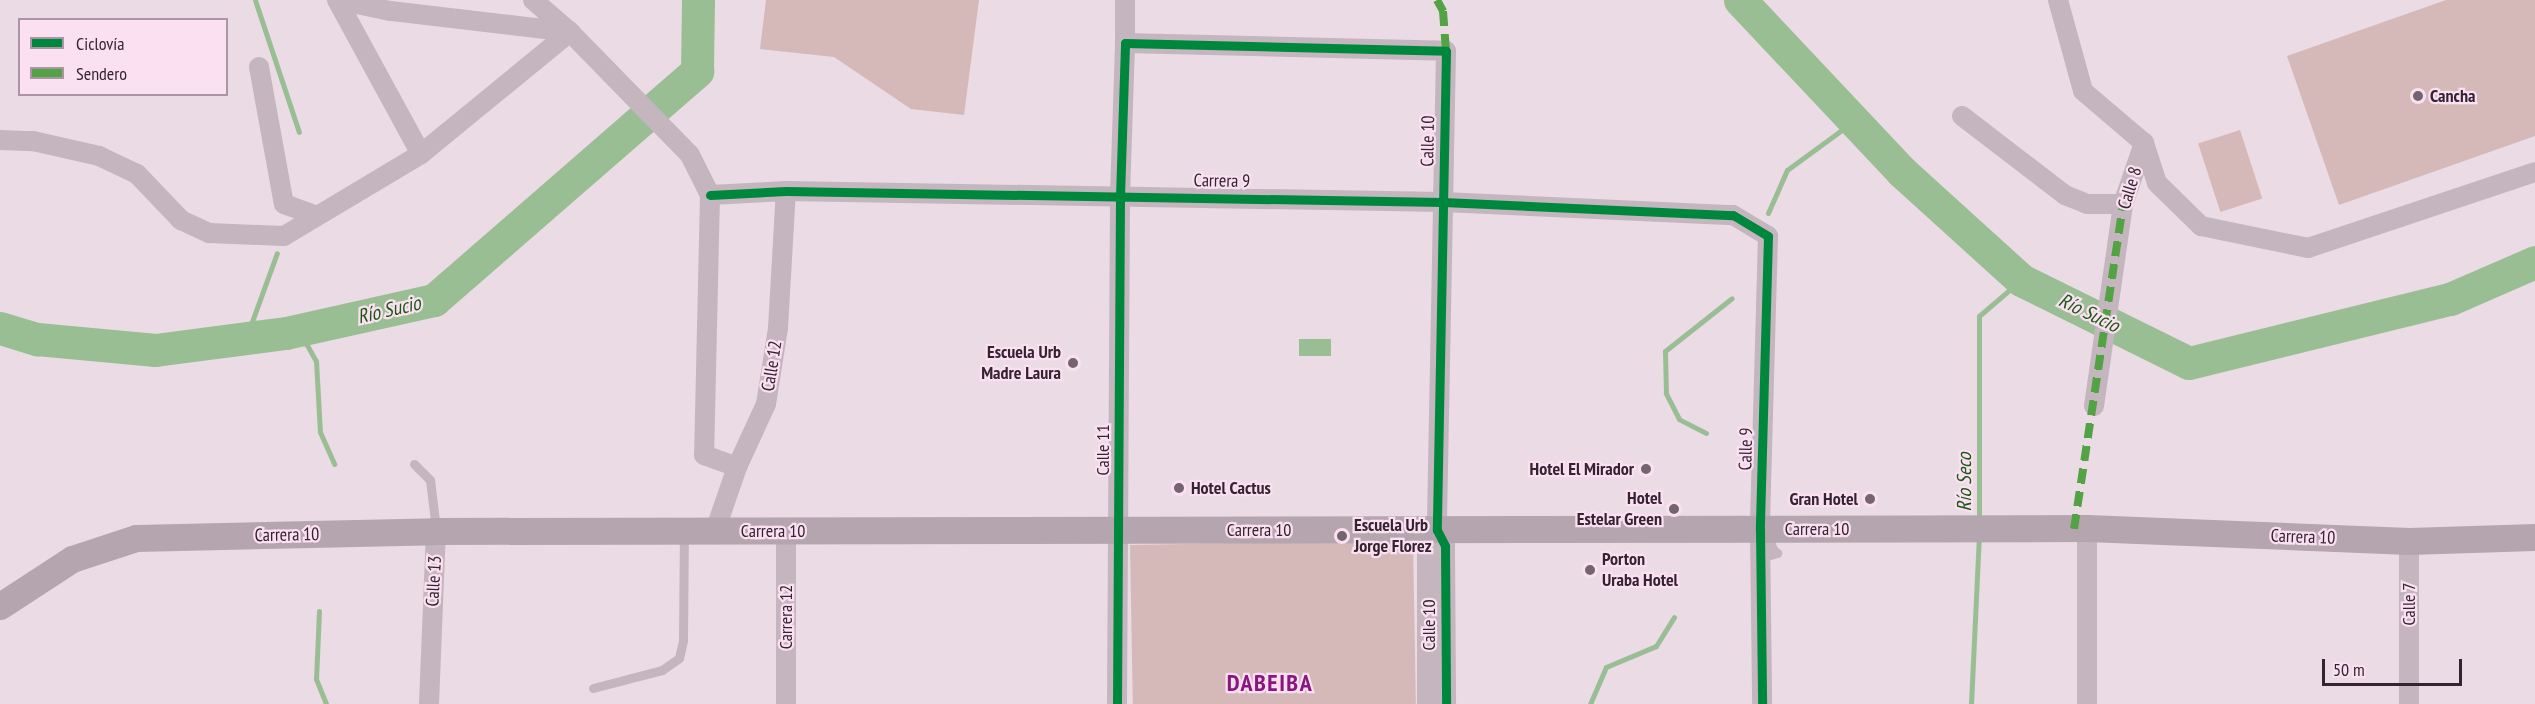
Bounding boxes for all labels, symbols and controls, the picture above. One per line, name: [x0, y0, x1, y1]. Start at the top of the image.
legend: [18, 18, 228, 96]
text: Ciclovía: [76, 32, 124, 55]
text: Sendero: [76, 62, 127, 85]
place label: Cancha: [2430, 85, 2475, 107]
marker: Cancha: [2411, 89, 2425, 103]
street label: Calle 10: [1417, 115, 1439, 167]
street label: Calle 8: [2113, 164, 2147, 212]
street label: Carrera 9: [1194, 170, 1250, 192]
water label: Río Sucio: [2055, 288, 2123, 338]
water label: Río Sucio: [355, 291, 423, 329]
street label: Calle 12: [757, 339, 787, 393]
place label: Escuela Urb Madre Laura: [981, 342, 1061, 385]
marker: Escuela Urb Madre Laura: [1066, 356, 1080, 370]
street label: Calle 11: [1092, 424, 1114, 476]
street label: Calle 9: [1735, 427, 1757, 471]
water label: Río Seco: [1952, 453, 1976, 511]
place label: Hotel El Mirador: [1530, 458, 1634, 480]
marker: Hotel El Mirador: [1639, 462, 1653, 476]
place label: Hotel Cactus: [1191, 477, 1271, 499]
marker: Hotel Cactus: [1172, 481, 1186, 495]
place label: Hotel Estelar Green: [1576, 488, 1662, 530]
place label: Gran Hotel: [1790, 488, 1858, 510]
marker: Gran Hotel: [1863, 492, 1877, 506]
marker: Hotel Estelar Green: [1667, 502, 1681, 516]
place label: Escuela Urb Jorge Florez: [1354, 515, 1432, 558]
street label: Carrera 10: [1785, 518, 1849, 540]
street label: Carrera 10: [1227, 519, 1291, 541]
street label: Carrera 10: [741, 520, 805, 542]
street label: Carrera 10: [254, 524, 320, 546]
street label: Carrera 10: [2270, 525, 2336, 549]
marker: Escuela Urb Jorge Florez: [1335, 529, 1349, 543]
place label: Porton Uraba Hotel: [1602, 549, 1678, 592]
street label: Calle 13: [422, 555, 446, 607]
marker: Porton Uraba Hotel: [1583, 563, 1597, 577]
street label: Calle 7: [2398, 583, 2420, 625]
street label: Carrera 12: [775, 585, 797, 649]
street label: Calle 10: [1418, 599, 1440, 651]
scale bar: [2325, 647, 2464, 685]
text: 50 m: [2333, 658, 2365, 681]
district label: DABEIBA: [1227, 669, 1313, 697]

